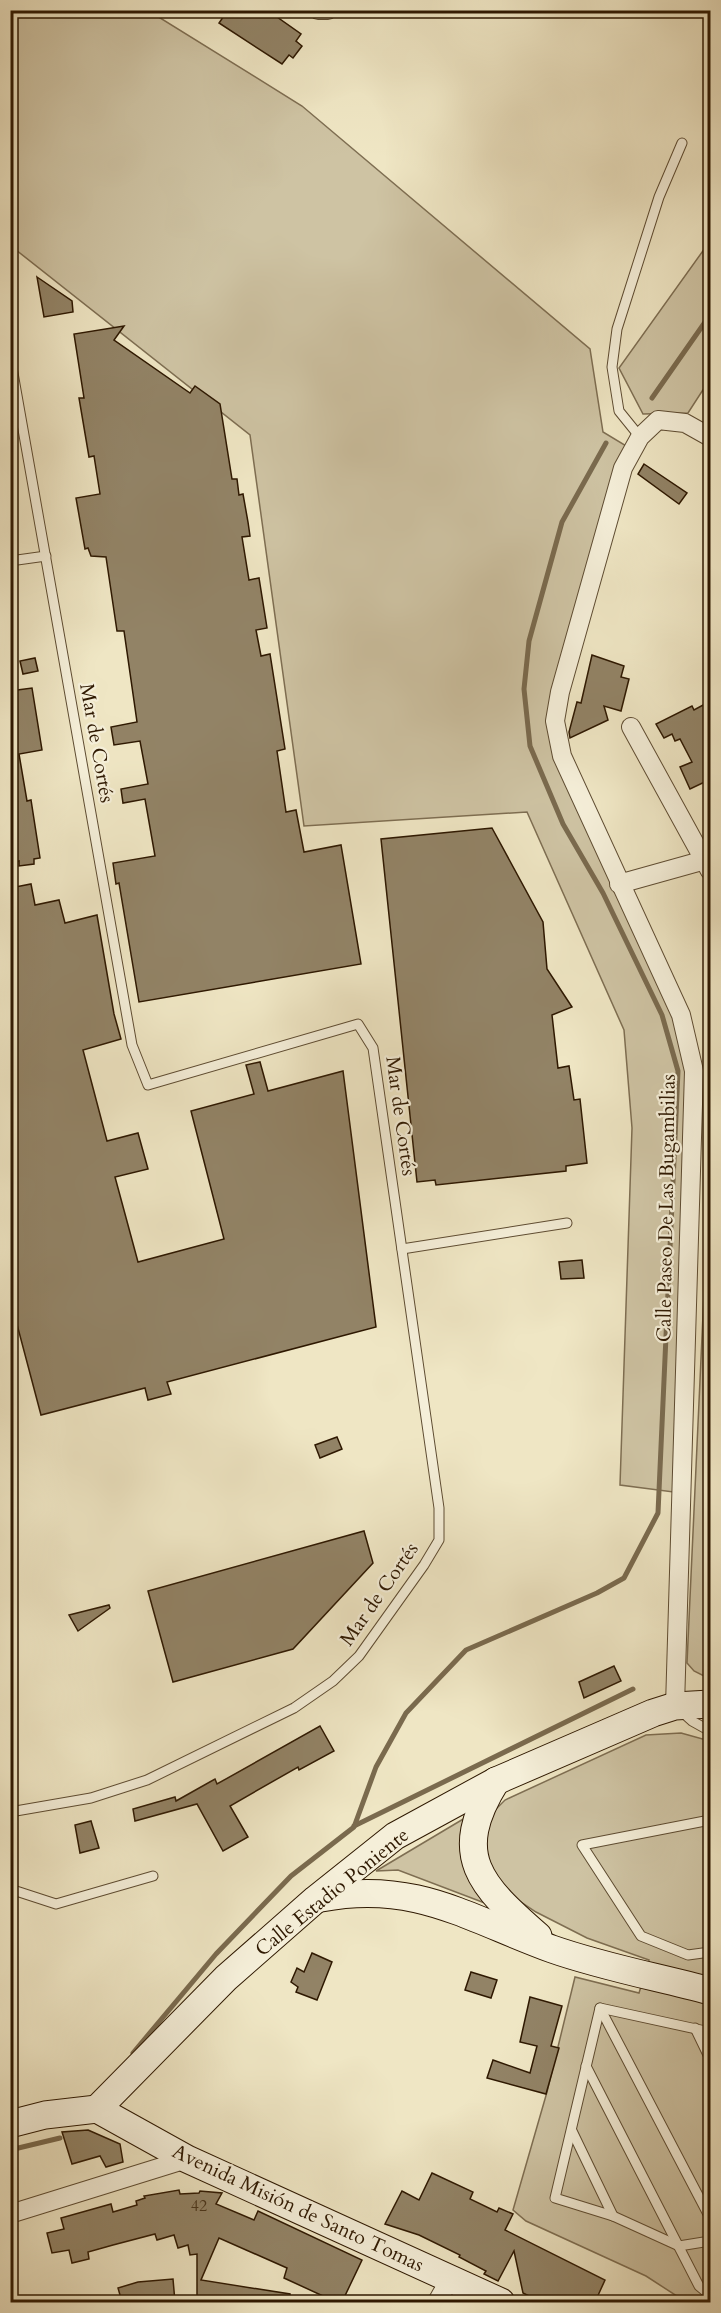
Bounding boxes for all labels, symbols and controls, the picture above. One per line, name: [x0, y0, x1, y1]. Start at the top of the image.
street label: Mar de Cortés: [73, 681, 121, 805]
street label: Mar de Cortés: [379, 1054, 423, 1178]
street label: Calle Paseo De Las Bugambilias: [650, 1074, 682, 1342]
street label: Mar de Cortés: [333, 1537, 425, 1651]
street label: Calle Estadio Poniente: [249, 1822, 415, 1962]
street label: Avenida Misión de Santo Tomas: [168, 2138, 428, 2278]
house number: 42: [191, 2195, 207, 2217]

